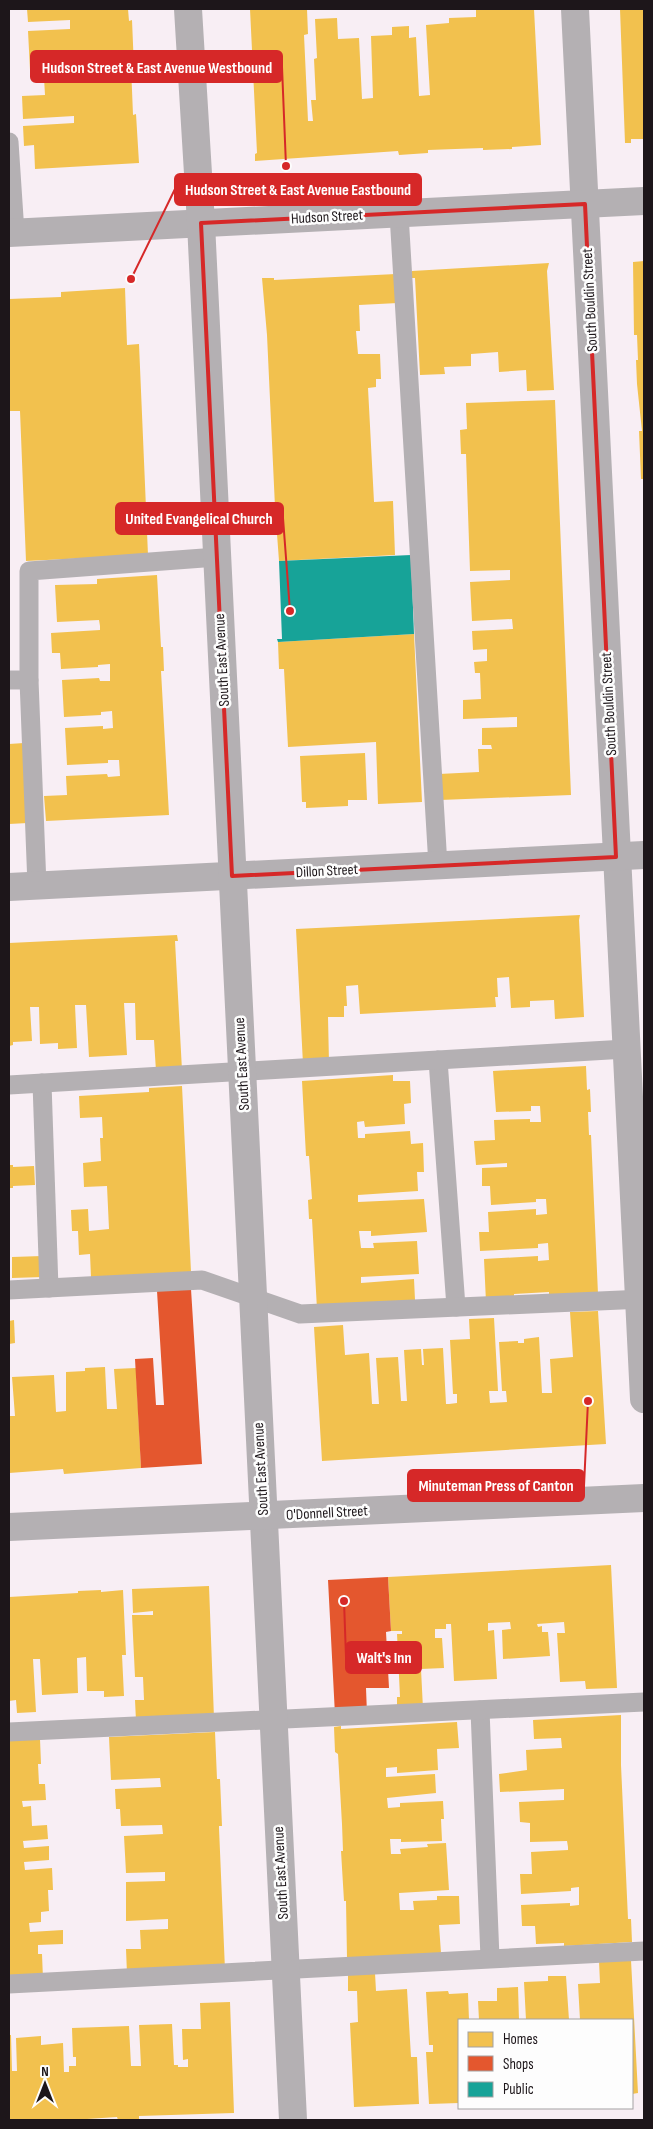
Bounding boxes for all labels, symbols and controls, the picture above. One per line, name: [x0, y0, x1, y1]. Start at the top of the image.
callout: Hudson Street & East Avenue Westbound: [31, 51, 282, 82]
text: Hudson Street & East Avenue Westbound: [42, 59, 272, 78]
callout: Hudson Street & East Avenue Eastbound: [175, 174, 421, 205]
text: Hudson Street & East Avenue Eastbound: [185, 181, 411, 200]
street label: Hudson Street: [290, 206, 364, 228]
street label: South Bouldin Street: [578, 247, 602, 352]
callout: United Evangelical Church: [116, 503, 283, 534]
text: United Evangelical Church: [125, 510, 273, 529]
street label: South East Avenue: [210, 613, 234, 707]
street label: South Bouldin Street: [597, 651, 621, 756]
street label: Dillon Street: [295, 860, 359, 882]
street label: South East Avenue: [230, 1017, 254, 1111]
street label: South East Avenue: [249, 1422, 273, 1516]
callout: Minuteman Press of Canton: [408, 1470, 584, 1501]
text: Minuteman Press of Canton: [418, 1477, 574, 1496]
street label: O'Donnell Street: [286, 1501, 369, 1525]
callout: Walt's Inn: [346, 1642, 421, 1673]
text: Walt's Inn: [356, 1649, 412, 1668]
street label: South East Avenue: [269, 1826, 293, 1920]
legend: [458, 2019, 633, 2109]
text: Homes: [503, 2030, 538, 2049]
text: Shops: [503, 2055, 534, 2074]
north arrow: [20, 2059, 70, 2109]
text: N: [41, 2063, 49, 2080]
text: Public: [503, 2080, 534, 2099]

